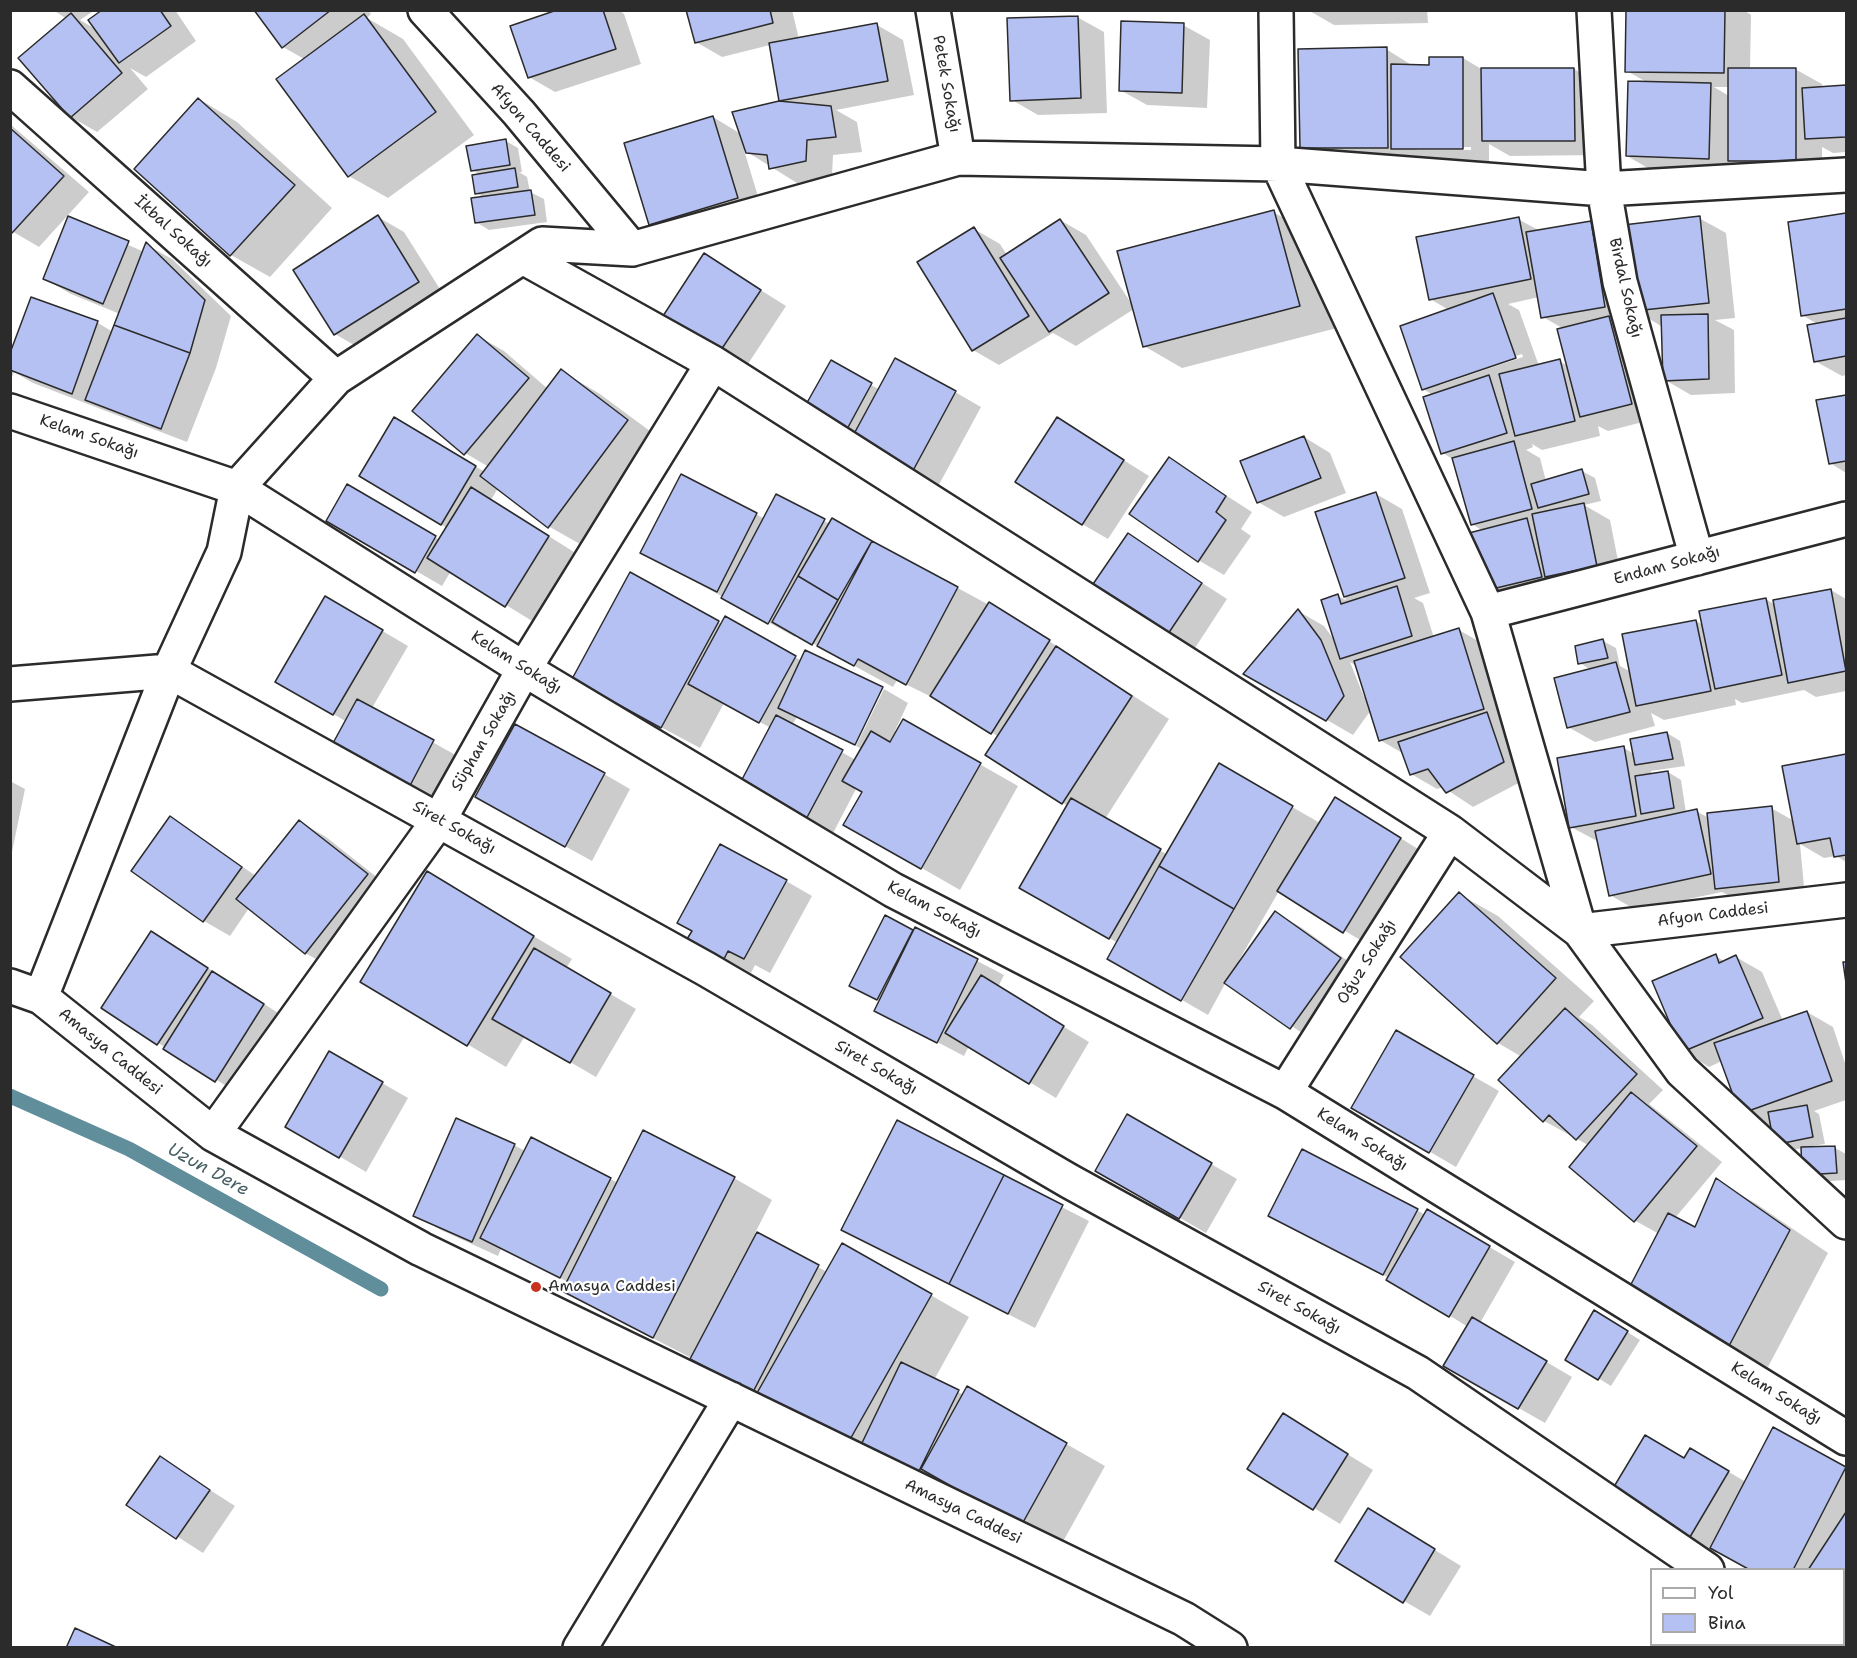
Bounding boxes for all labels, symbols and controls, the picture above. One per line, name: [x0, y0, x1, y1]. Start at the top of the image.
street label: Petek Sokağı: [928, 34, 964, 134]
street label: Afyon Caddesi: [486, 80, 574, 176]
street label: İkbal Sokağı: [130, 192, 216, 272]
street label: Birdal Sokağı: [1604, 236, 1646, 340]
street label: Kelam Sokağı: [37, 411, 141, 463]
street label: Endam Sokağı: [1612, 543, 1722, 589]
street label: Kelam Sokağı: [467, 627, 565, 699]
street label: Süphan Sokağı: [447, 687, 521, 795]
street label: Siret Sokağı: [409, 797, 499, 859]
street label: Kelam Sokağı: [884, 877, 984, 943]
street label: Afyon Caddesi: [1656, 899, 1770, 931]
street label: Oğuz Sokağı: [1333, 916, 1401, 1008]
street label: Amasya Caddesi: [54, 1004, 166, 1100]
street label: Siret Sokağı: [831, 1037, 921, 1099]
street label: Kelam Sokağı: [1313, 1104, 1411, 1176]
water label: Uzun Dere: [164, 1139, 252, 1201]
place label: Amasya Caddesi: [548, 1277, 676, 1297]
street label: Siret Sokağı: [1254, 1277, 1344, 1339]
marker: Amasya Caddesi: [529, 1280, 543, 1294]
street label: Kelam Sokağı: [1727, 1358, 1825, 1430]
street label: Amasya Caddesi: [901, 1475, 1025, 1549]
legend: [1650, 1568, 1845, 1646]
text: Yol: [1708, 1581, 1733, 1605]
text: Bina: [1708, 1611, 1746, 1635]

